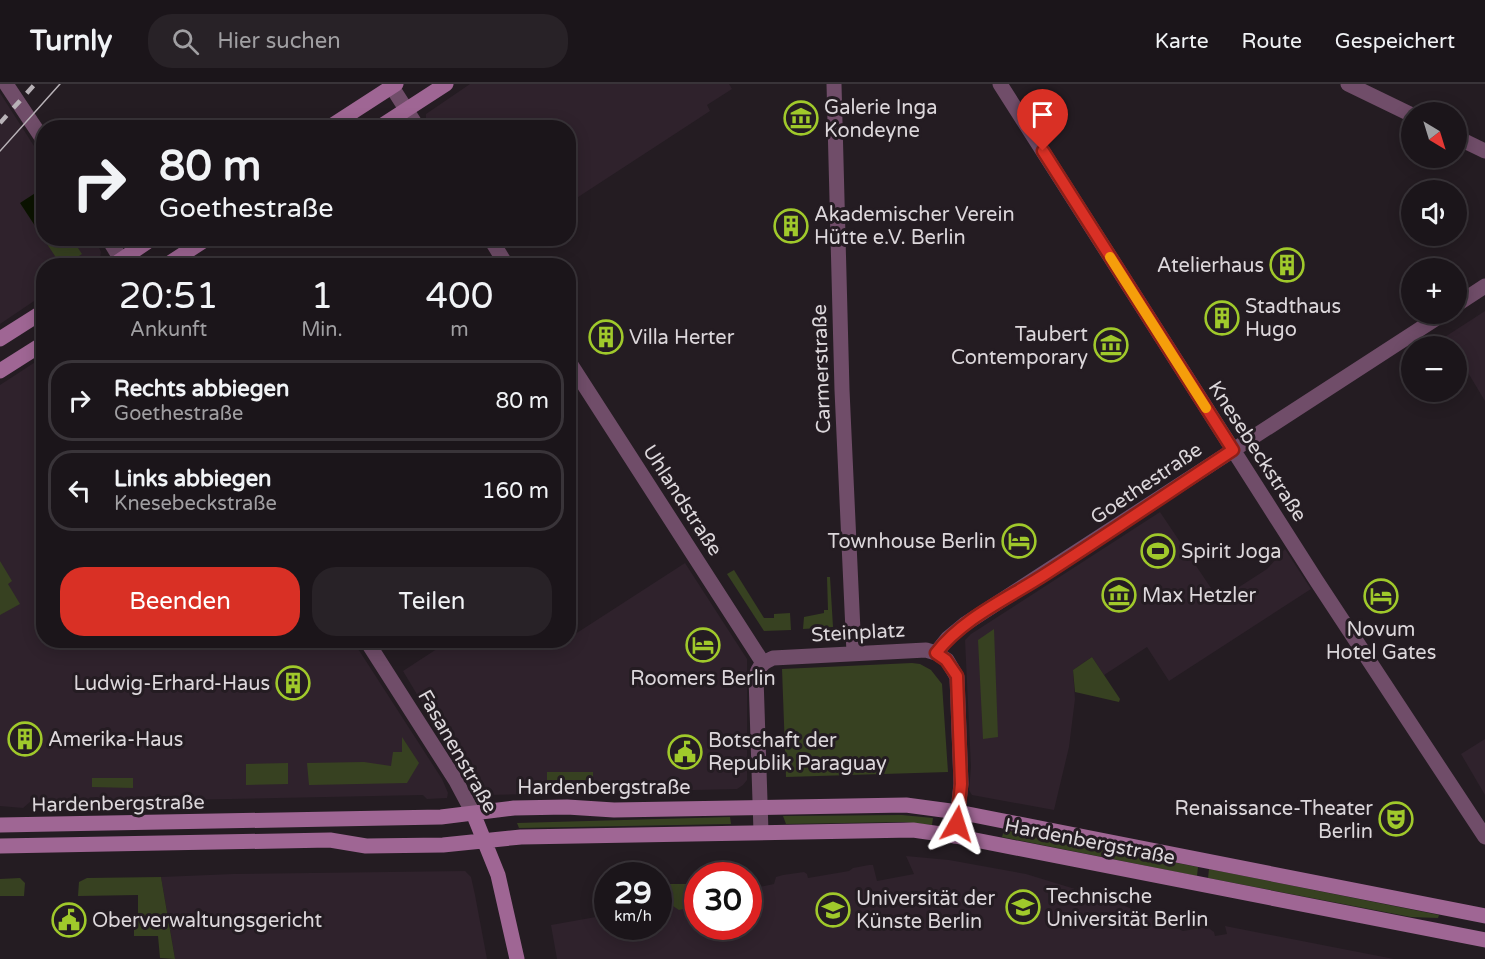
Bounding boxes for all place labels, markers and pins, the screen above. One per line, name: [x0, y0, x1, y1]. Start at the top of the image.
pin: [1017, 89, 1068, 151]
place label: Galerie Inga Kondeyne: [824, 96, 937, 143]
museum icon: Galerie Inga Kondeyne: [783, 100, 819, 136]
place label: Akademischer Verein Hütte e.V. Berlin: [814, 203, 1015, 250]
building icon: Akademischer Verein Hütte e.V. Berlin: [773, 208, 809, 244]
building icon: Atelierhaus: [1269, 247, 1305, 283]
place label: Atelierhaus: [1157, 254, 1264, 278]
place label: Stadthaus Hugo: [1245, 295, 1341, 342]
building icon: Stadthaus Hugo: [1204, 300, 1240, 336]
building icon: Villa Herter: [588, 319, 624, 355]
place label: Taubert Contemporary: [951, 323, 1088, 370]
place label: Villa Herter: [629, 326, 735, 350]
museum icon: Taubert Contemporary: [1093, 327, 1129, 363]
hotel icon: Townhouse Berlin: [1001, 523, 1037, 559]
place label: Townhouse Berlin: [828, 530, 996, 554]
sports icon: Spirit Joga: [1140, 533, 1176, 569]
place label: Spirit Joga: [1181, 540, 1282, 564]
museum icon: Max Hetzler: [1101, 577, 1137, 613]
hotel icon: Novum Hotel Gates: [1363, 578, 1399, 614]
place label: Max Hetzler: [1142, 584, 1257, 608]
place label: Novum Hotel Gates: [1326, 618, 1436, 665]
hotel icon: Roomers Berlin: [685, 627, 721, 663]
building icon: Ludwig-Erhard-Haus: [275, 665, 311, 701]
place label: Roomers Berlin: [630, 667, 776, 691]
place label: Ludwig-Erhard-Haus: [73, 672, 270, 696]
building icon: Amerika-Haus: [7, 721, 43, 757]
place label: Amerika-Haus: [48, 728, 183, 752]
place label: Botschaft der Republik Paraguay: [708, 729, 887, 776]
public building icon: Botschaft der Republik Paraguay: [667, 734, 703, 770]
place label: Renaissance-Theater Berlin: [1175, 797, 1373, 844]
theatre icon: Renaissance-Theater Berlin: [1378, 801, 1414, 837]
place label: Technische Universität Berlin: [1046, 885, 1208, 932]
place label: Universität der Künste Berlin: [856, 887, 995, 934]
school or university icon: Technische Universität Berlin: [1005, 889, 1041, 925]
school or university icon: Universität der Künste Berlin: [815, 892, 851, 928]
public building icon: Oberverwaltungsgericht: [51, 902, 87, 938]
place label: Oberverwaltungsgericht: [92, 909, 322, 933]

